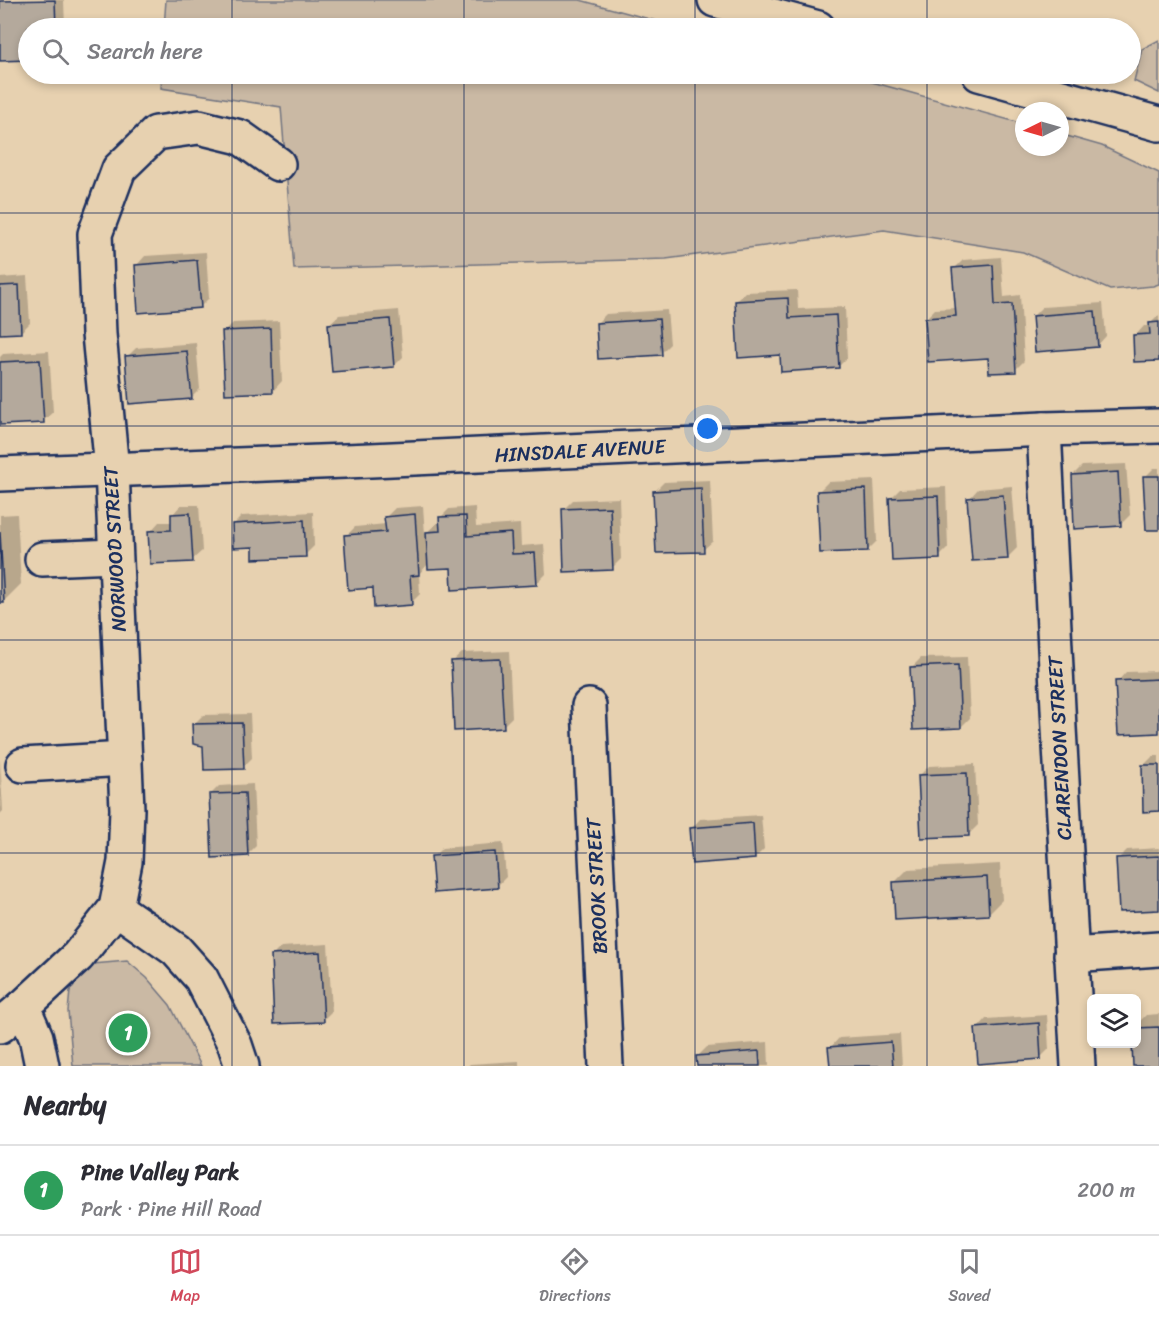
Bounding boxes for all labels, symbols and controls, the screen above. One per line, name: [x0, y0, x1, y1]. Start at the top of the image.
search box: [18, 18, 1141, 84]
text: Search here: [87, 32, 203, 71]
icon: search: [39, 35, 72, 68]
north arrow: [1015, 102, 1069, 156]
your location: [693, 414, 722, 443]
street label: HINSDALE AVENUE: [494, 429, 668, 473]
street label: NORWOOD STREET: [93, 464, 137, 633]
street label: CLARENDON STREET: [1038, 653, 1082, 841]
street label: BROOK STREET: [576, 815, 618, 955]
map controls: [1087, 994, 1141, 1048]
button: layers: [1087, 994, 1141, 1048]
pin: 1: [108, 1010, 148, 1056]
text: Nearby: [24, 1082, 106, 1128]
text: Pine Valley Park: [81, 1153, 240, 1192]
text: 1: [39, 1173, 48, 1208]
text: 200 m: [1078, 1173, 1135, 1208]
text: Park · Pine Hill Road: [81, 1192, 261, 1227]
tab: Map: [169, 1245, 202, 1310]
tab: Directions: [539, 1245, 611, 1310]
tab: Saved: [948, 1245, 990, 1310]

